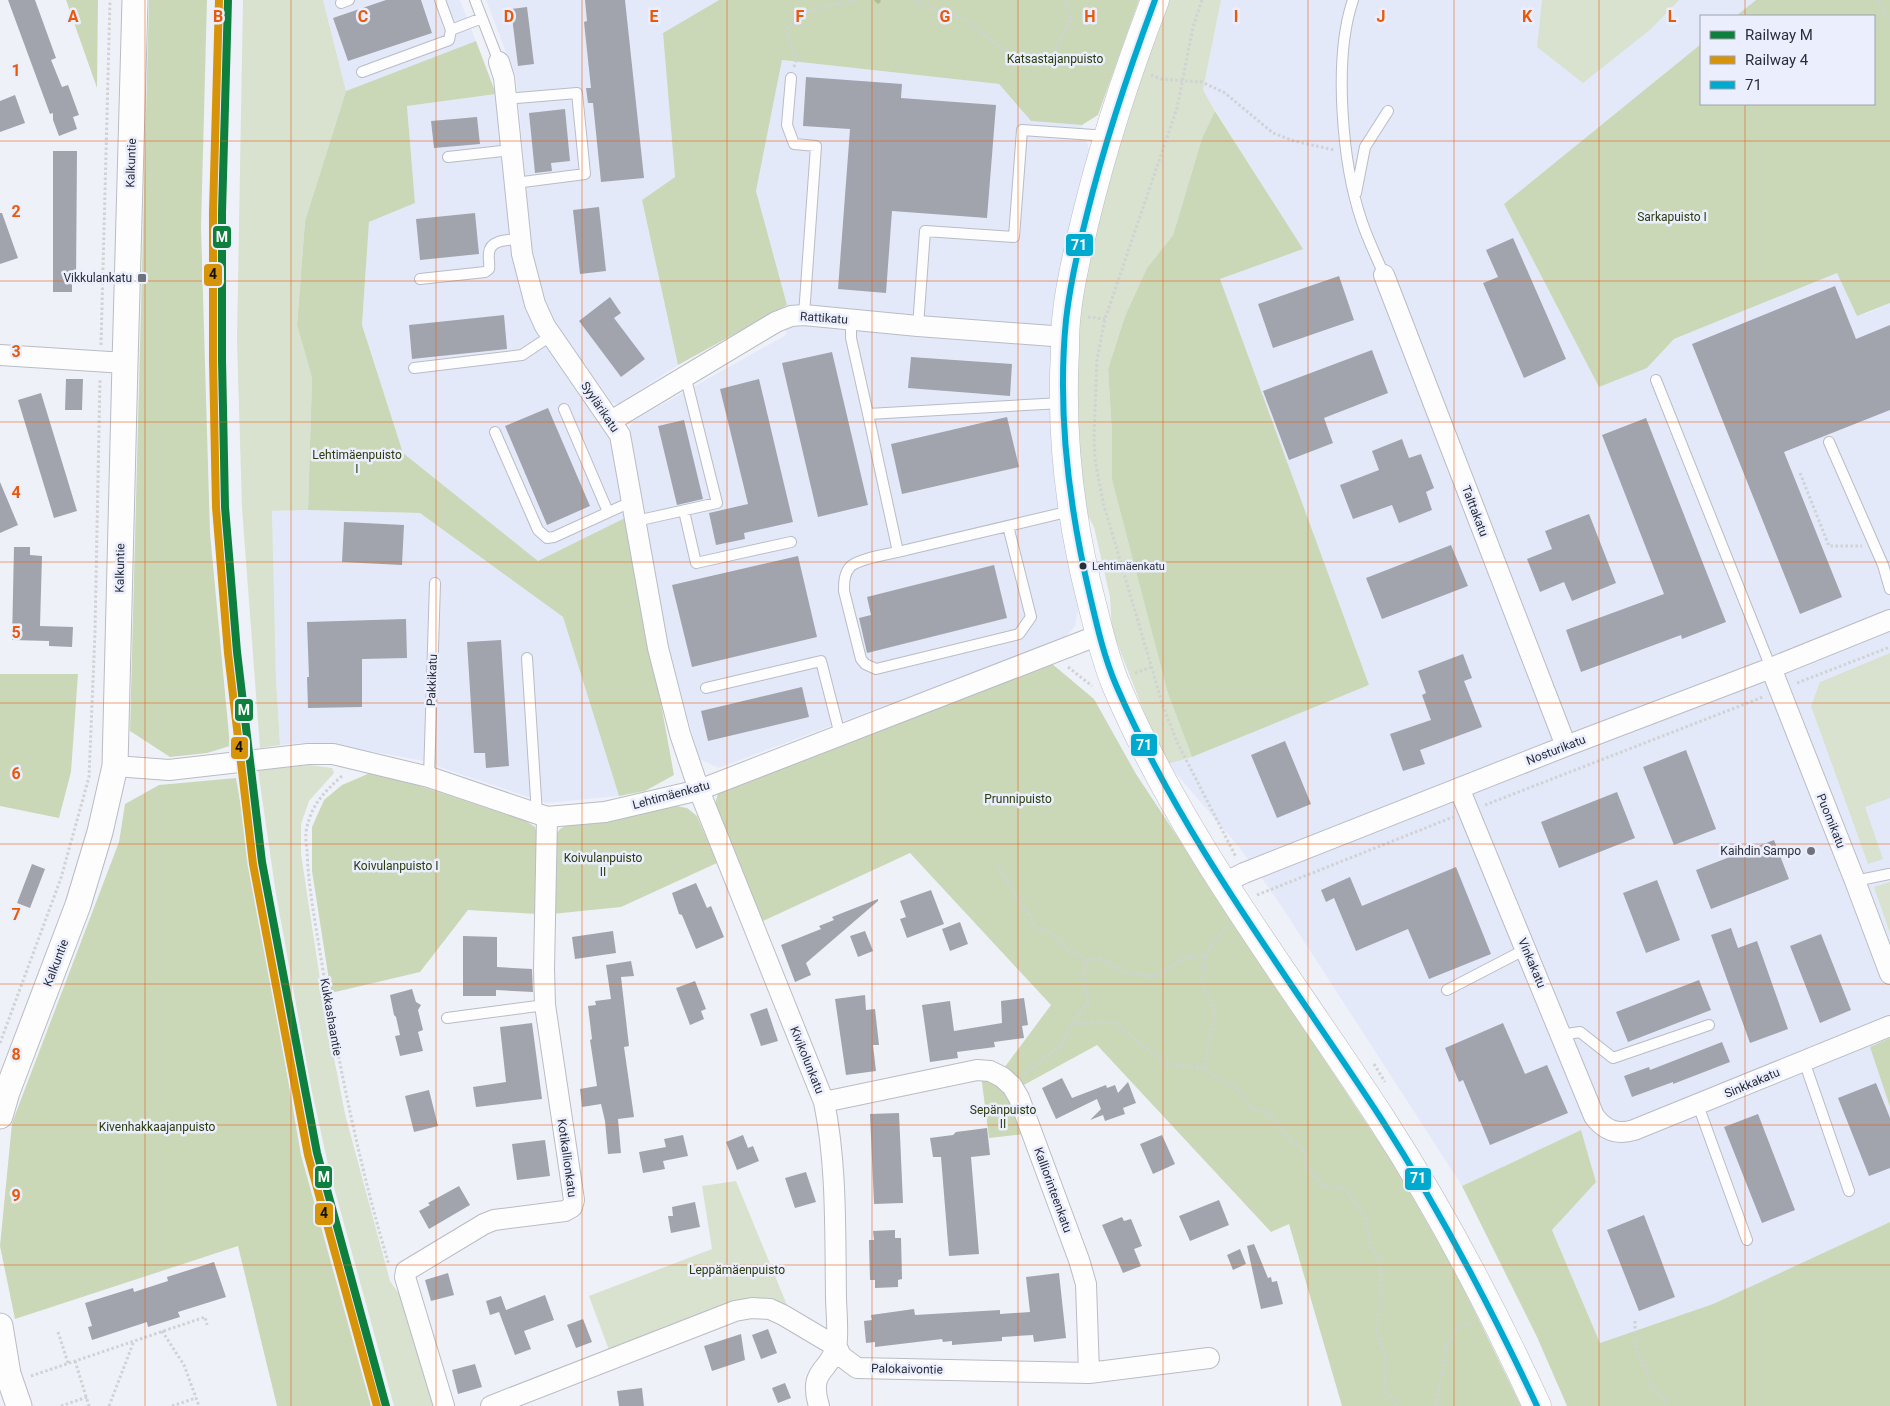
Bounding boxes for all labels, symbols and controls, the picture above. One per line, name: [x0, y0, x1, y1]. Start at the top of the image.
text: A: [68, 7, 79, 26]
text: B: [213, 7, 223, 26]
text: C: [358, 7, 368, 26]
text: D: [504, 7, 514, 26]
text: E: [650, 7, 659, 26]
text: F: [796, 7, 805, 26]
text: G: [940, 7, 951, 26]
text: H: [1084, 7, 1096, 26]
text: I: [1234, 7, 1238, 26]
text: J: [1377, 7, 1385, 26]
text: K: [1522, 7, 1533, 26]
text: L: [1668, 7, 1677, 26]
legend: [1700, 15, 1875, 105]
text: Railway M: [1745, 26, 1813, 44]
text: Railway 4: [1745, 51, 1809, 69]
park label: Katsastajanpuisto: [1007, 52, 1103, 66]
text: 1: [11, 61, 21, 80]
text: 71: [1745, 76, 1762, 94]
street label: Kalkuntie: [123, 138, 139, 188]
text: 2: [11, 202, 21, 221]
park label: Sarkapuisto I: [1637, 210, 1707, 224]
line badge: M: [212, 225, 232, 249]
text: M: [216, 229, 228, 245]
line badge: 71: [1065, 233, 1094, 257]
text: 71: [1071, 237, 1087, 253]
line badge: 4: [203, 263, 223, 287]
text: 4: [209, 266, 217, 282]
place label: Vikkulankatu: [63, 271, 132, 285]
marker: Vikkulankatu: [136, 272, 148, 284]
street label: Rattikatu: [800, 309, 848, 327]
text: 3: [11, 342, 21, 361]
street label: Syylärikatu: [578, 379, 622, 435]
park label: Lehtimäenpuisto I: [312, 448, 402, 476]
text: 4: [11, 483, 21, 502]
street label: Talttakatu: [1459, 484, 1491, 538]
street label: Kalkuntie: [113, 543, 127, 593]
place label: Lehtimäenkatu: [1092, 560, 1165, 573]
marker: Lehtimäenkatu: [1078, 561, 1088, 571]
text: 5: [11, 623, 21, 642]
street label: Pakkikatu: [424, 654, 440, 706]
line badge: M: [234, 698, 254, 722]
text: M: [238, 702, 250, 718]
street label: Nosturikatu: [1524, 732, 1588, 768]
line badge: 71: [1130, 733, 1158, 757]
line badge: 4: [230, 736, 249, 760]
text: 71: [1136, 737, 1152, 753]
text: 4: [235, 739, 243, 755]
text: 6: [11, 764, 21, 783]
street label: Lehtimäenkatu: [631, 778, 711, 812]
park label: Prunnipuisto: [984, 792, 1052, 806]
street label: Puomikatu: [1814, 792, 1848, 850]
place label: Kaihdin Sampo: [1720, 844, 1801, 858]
marker: Kaihdin Sampo: [1805, 845, 1817, 857]
park label: Koivulanpuisto II: [564, 851, 643, 879]
park label: Koivulanpuisto I: [354, 859, 439, 873]
text: 7: [11, 905, 21, 924]
street label: Vinkakatu: [1515, 936, 1549, 990]
street label: Kalkuntie: [41, 937, 71, 989]
street label: Kukkashaantie: [317, 977, 345, 1057]
street label: Kivikolunkatu: [787, 1024, 827, 1096]
text: 8: [11, 1045, 21, 1064]
street label: Sinkkakatu: [1722, 1065, 1782, 1101]
park label: Sepänpuisto II: [970, 1103, 1036, 1131]
street label: Kotikallionkatu: [555, 1118, 579, 1198]
park label: Kivenhakkaajanpuisto: [99, 1120, 215, 1134]
street label: Kalliorinteenkatu: [1031, 1145, 1075, 1235]
line badge: M: [314, 1165, 333, 1189]
line badge: 71: [1404, 1167, 1432, 1191]
text: M: [318, 1169, 330, 1185]
text: 71: [1410, 1170, 1426, 1186]
text: 9: [11, 1186, 21, 1205]
line badge: 4: [314, 1202, 334, 1226]
text: 4: [320, 1205, 328, 1221]
park label: Leppämäenpuisto: [689, 1263, 785, 1277]
street label: Palokaivontie: [871, 1361, 943, 1377]

